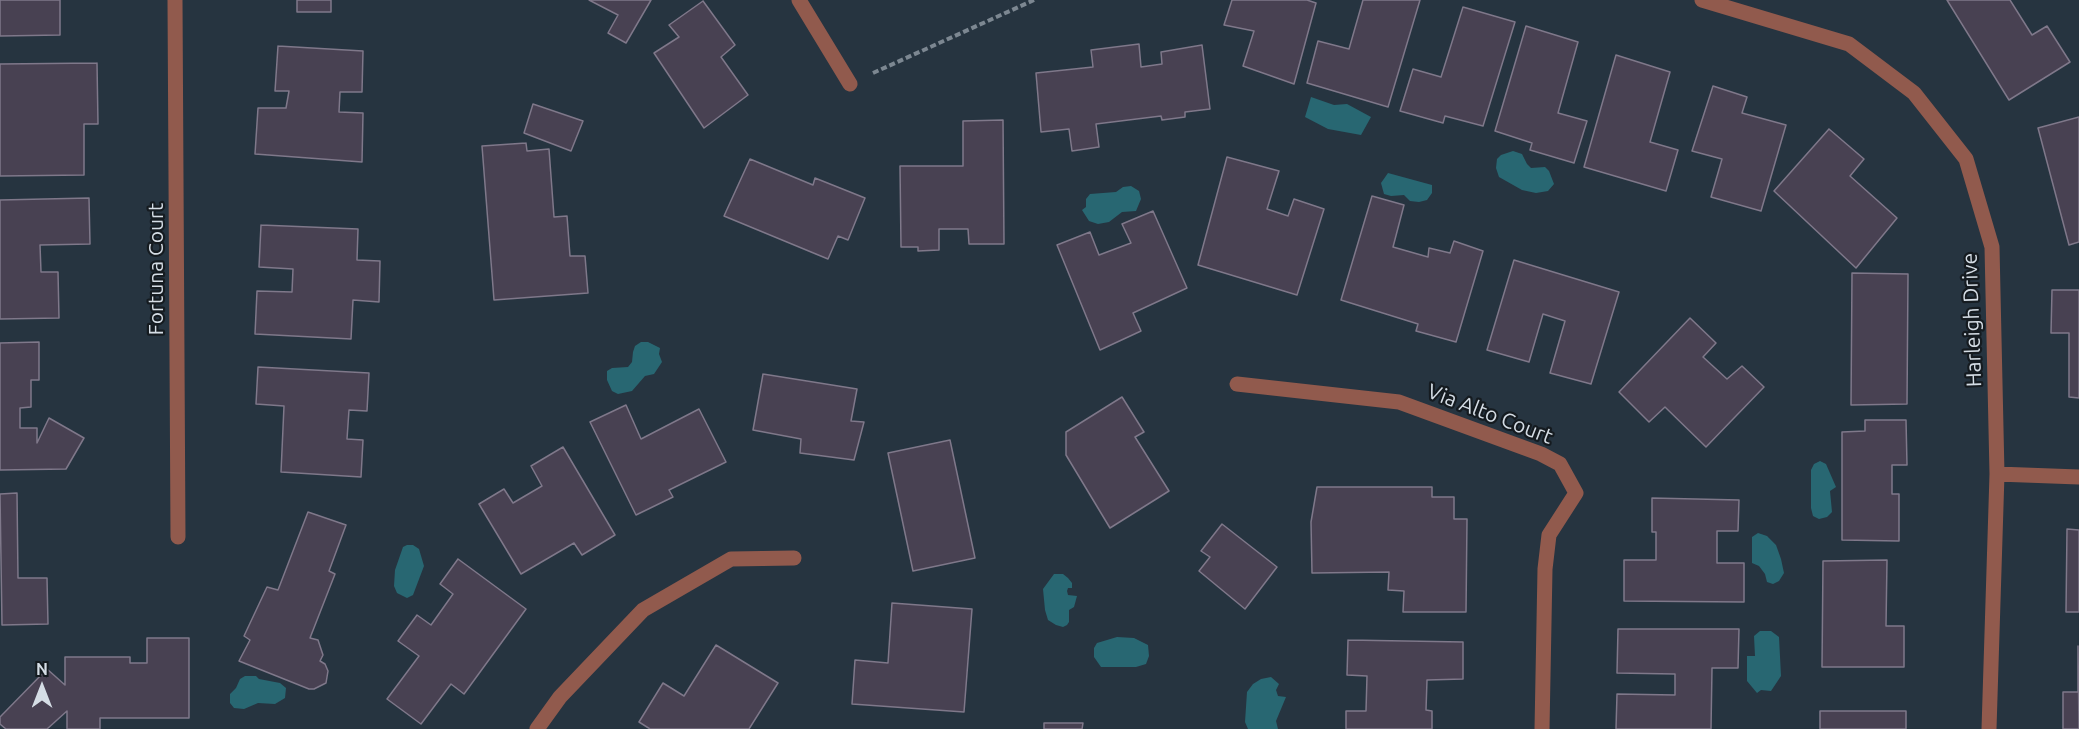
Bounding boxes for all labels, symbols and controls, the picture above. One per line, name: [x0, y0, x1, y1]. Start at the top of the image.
street label: Fortuna Court: [143, 203, 169, 335]
street label: Harleigh Drive: [1957, 253, 1987, 387]
street label: Via Alto Court: [1424, 378, 1556, 450]
north arrow: [12, 657, 72, 717]
text: N: [36, 660, 48, 678]

